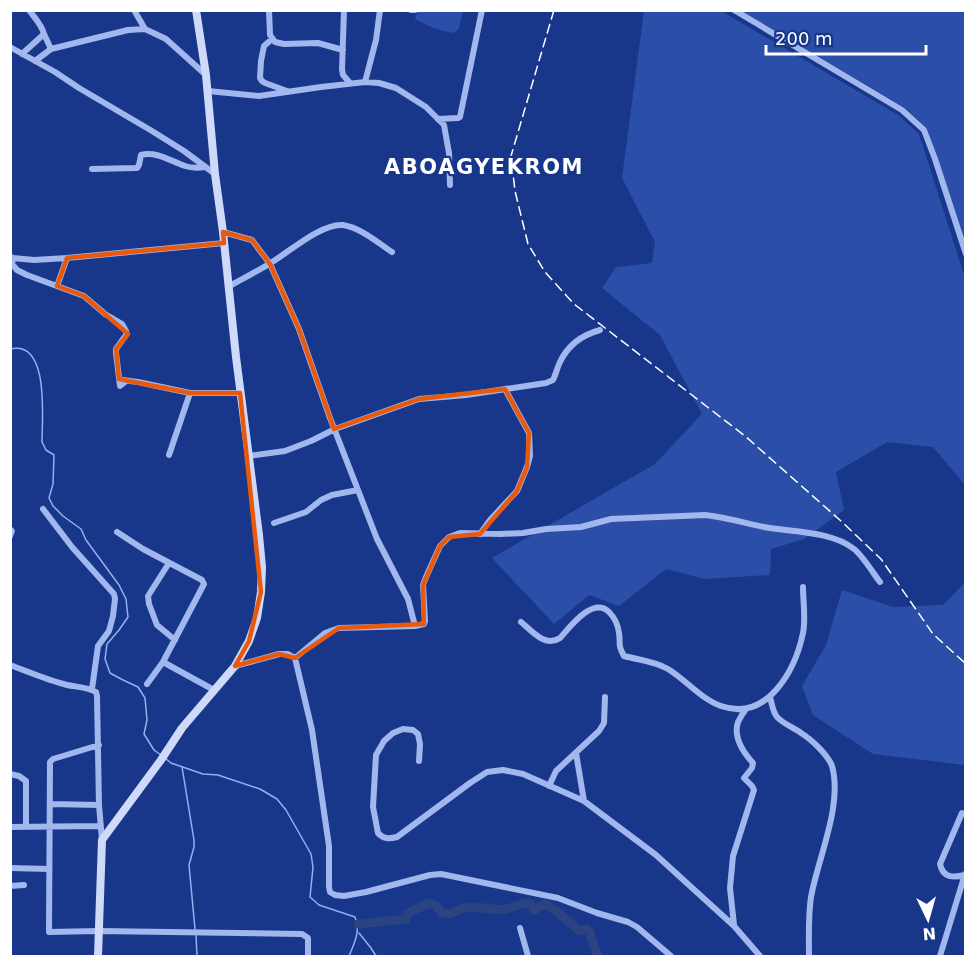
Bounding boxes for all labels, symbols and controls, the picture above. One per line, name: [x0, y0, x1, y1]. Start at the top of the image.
scale bar: [766, 18, 926, 56]
text: 200 m: [775, 28, 833, 49]
district label: ABOAGYEKROM: [384, 155, 584, 179]
north arrow: [898, 889, 958, 949]
text: N: [922, 923, 937, 943]

